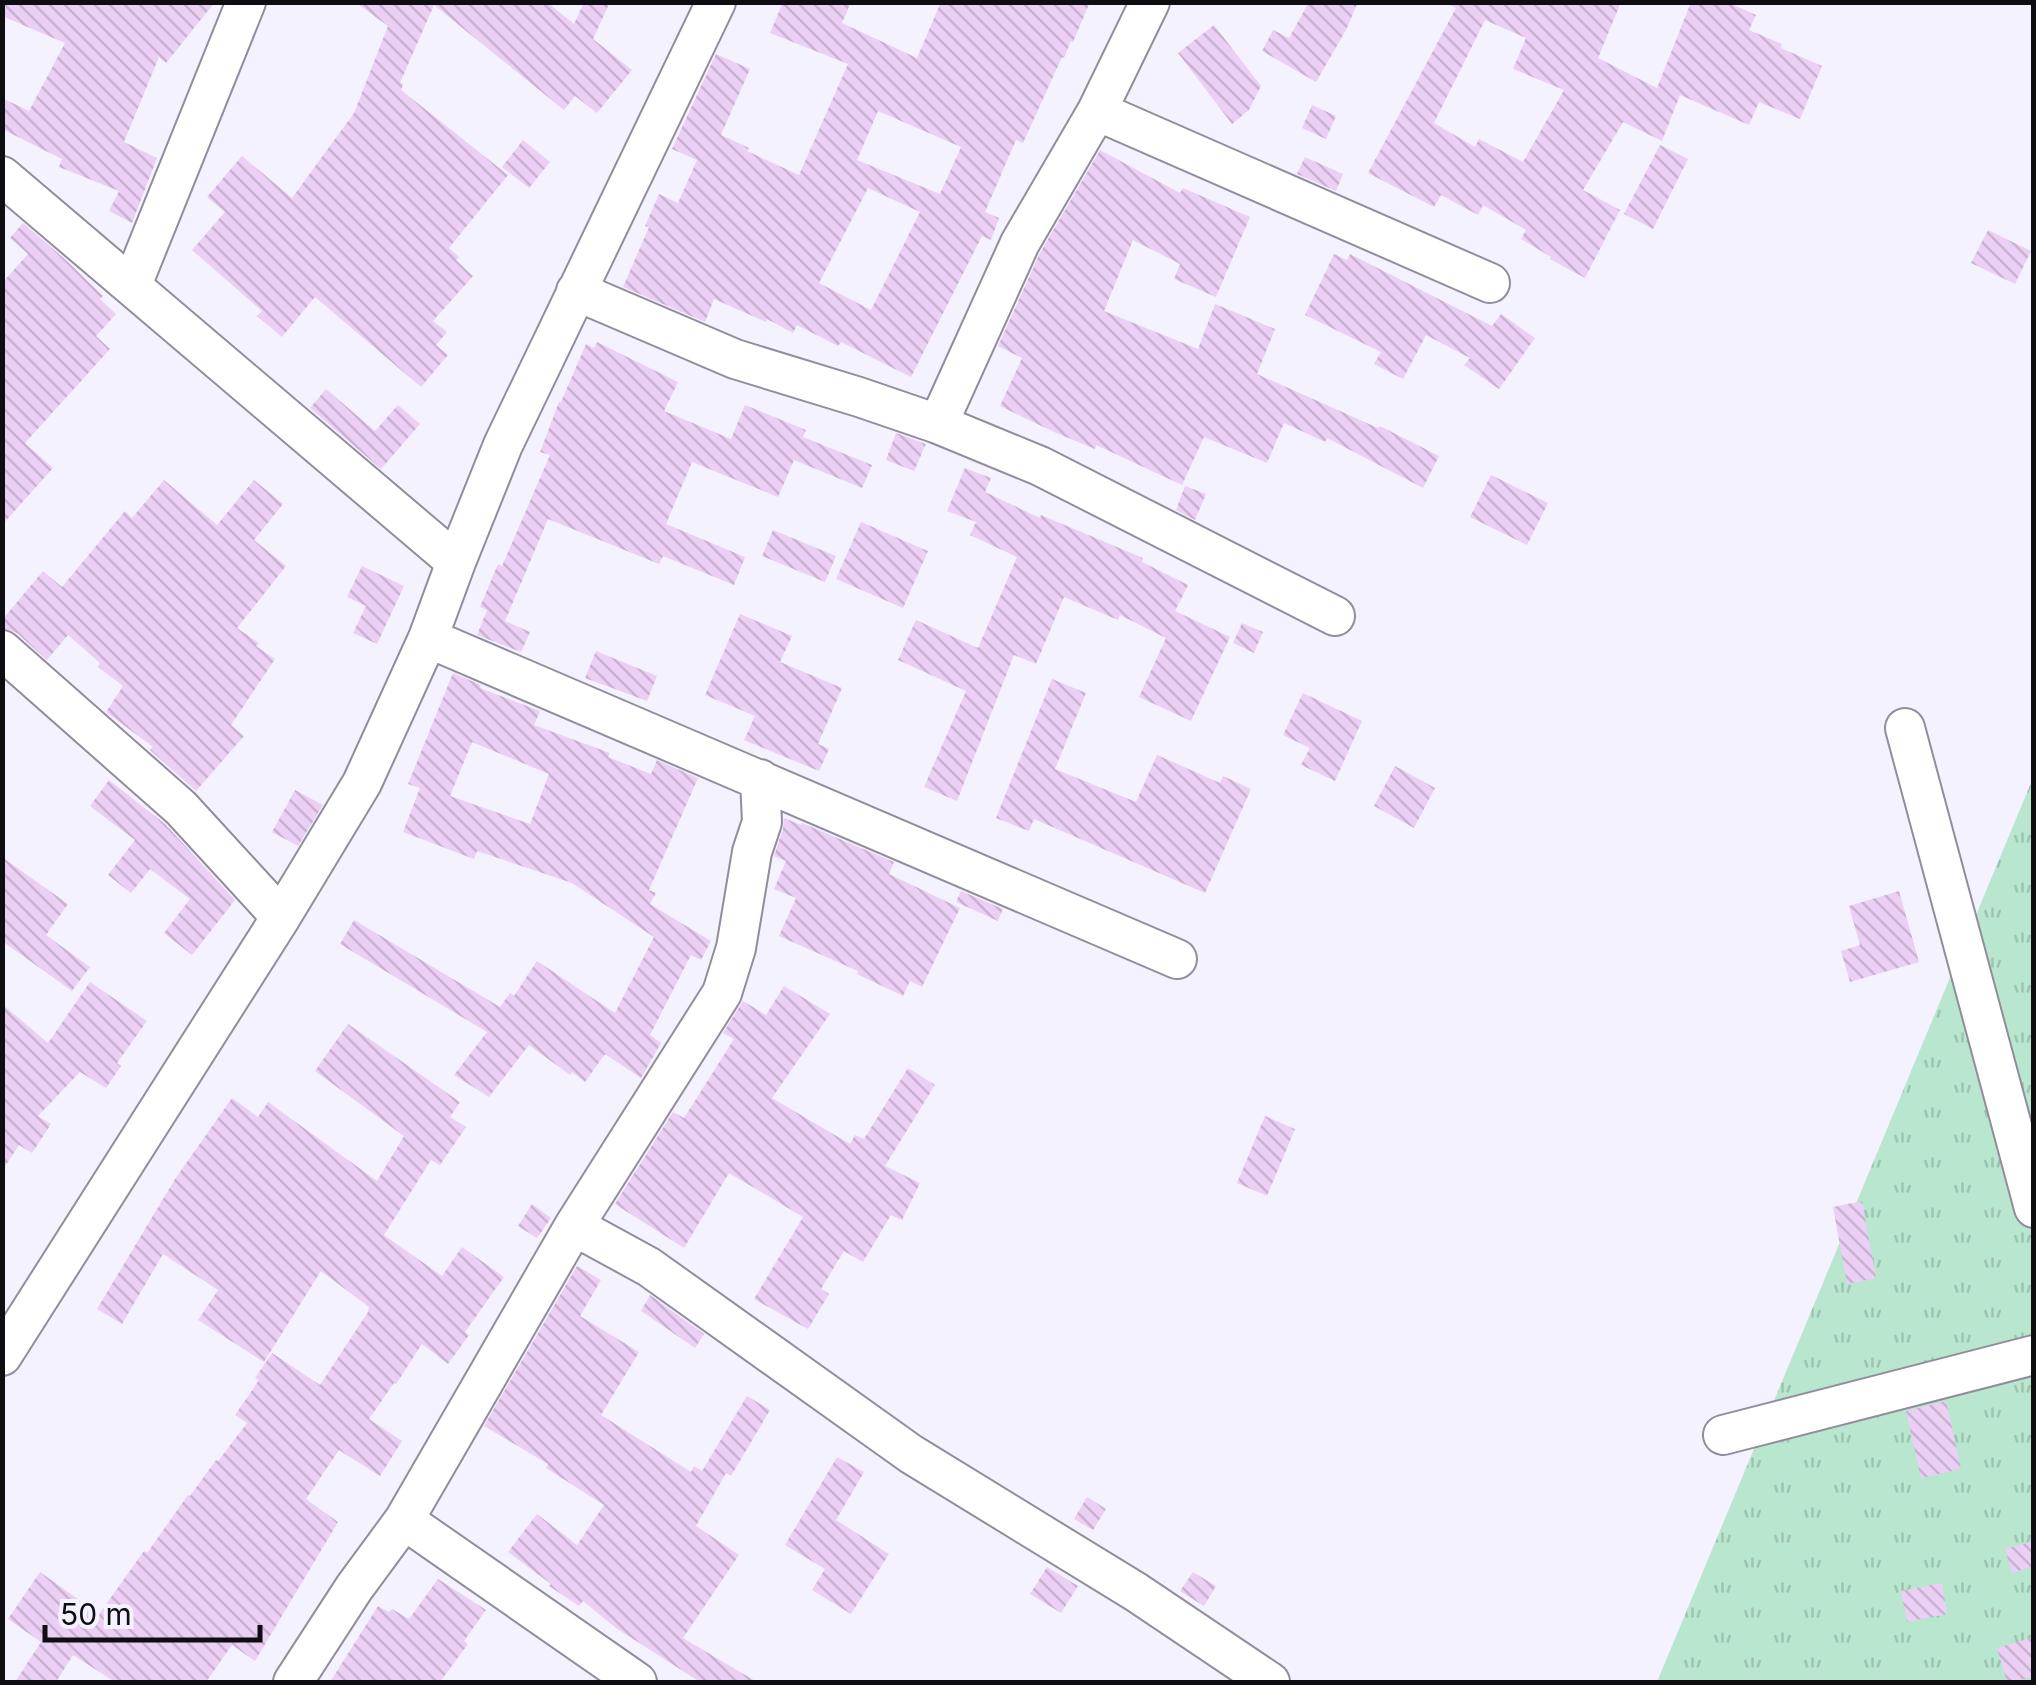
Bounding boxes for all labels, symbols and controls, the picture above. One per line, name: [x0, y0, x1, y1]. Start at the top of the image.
scale bar: [45, 1580, 260, 1642]
text: 50 m: [60, 1596, 132, 1632]

